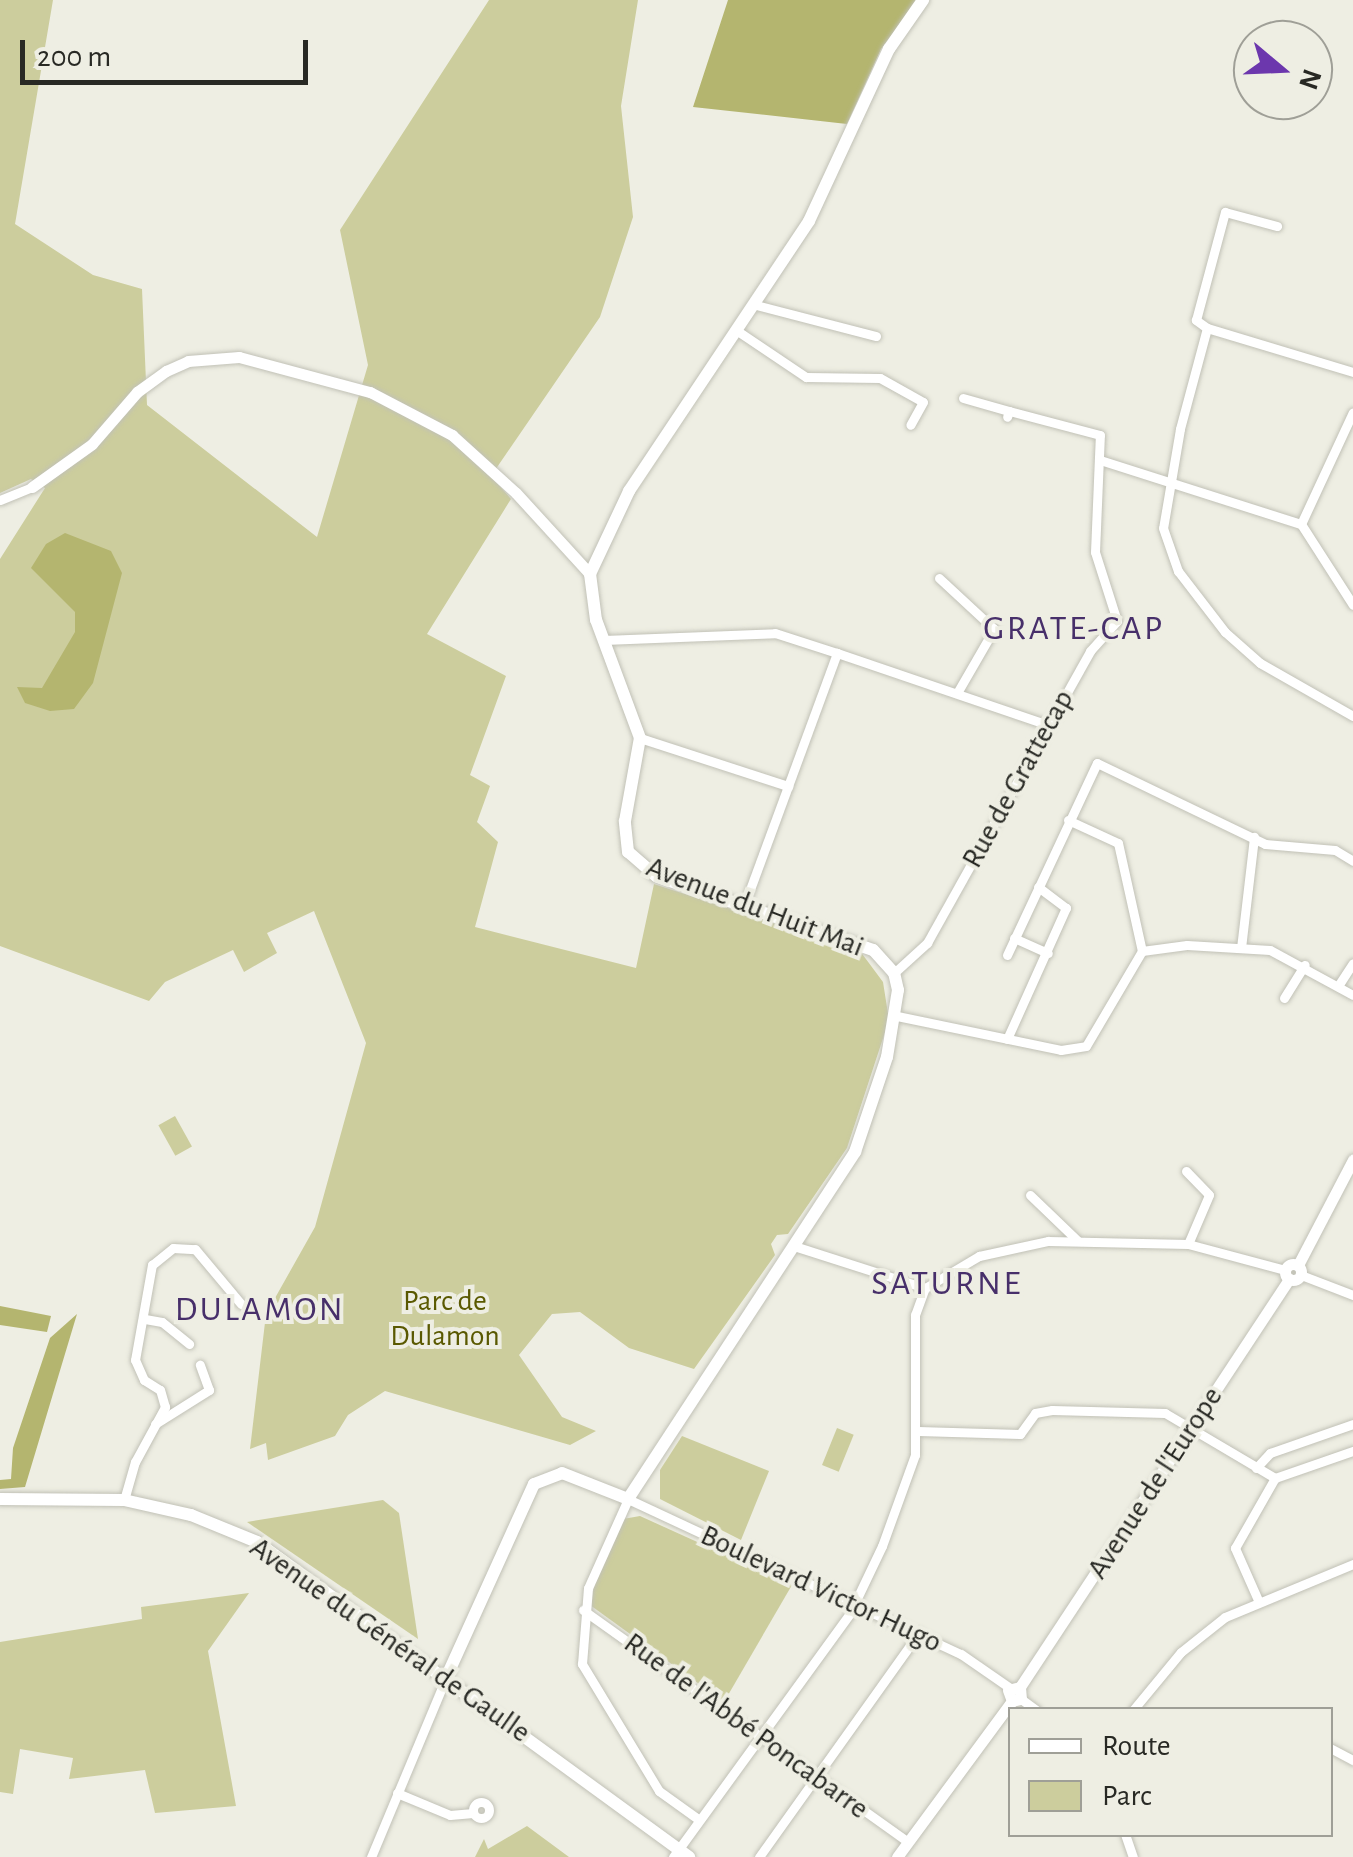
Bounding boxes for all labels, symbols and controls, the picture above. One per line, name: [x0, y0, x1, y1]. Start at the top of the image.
scale bar: [25, 20, 312, 82]
north arrow: [1233, 20, 1333, 120]
text: 200 m: [37, 42, 111, 72]
text: N: [1293, 65, 1326, 93]
district label: GRATE-CAP: [983, 608, 1165, 650]
street label: Rue de Grattecap: [954, 684, 1082, 874]
street label: Avenue du Huit Mai: [641, 849, 869, 965]
district label: SATURNE: [871, 1263, 1023, 1305]
park label: Parc de Dulamon: [390, 1283, 500, 1354]
district label: DULAMON: [175, 1289, 345, 1331]
street label: Avenue de l'Europe: [1080, 1380, 1230, 1586]
street label: Boulevard Victor Hugo: [695, 1517, 947, 1661]
street label: Avenue du Général de Gaulle: [243, 1529, 537, 1751]
street label: Rue de l'Abbé Poncabarre: [617, 1625, 875, 1827]
legend: [1008, 1707, 1333, 1837]
text: Route: [1102, 1731, 1171, 1761]
text: Parc: [1102, 1781, 1152, 1811]

